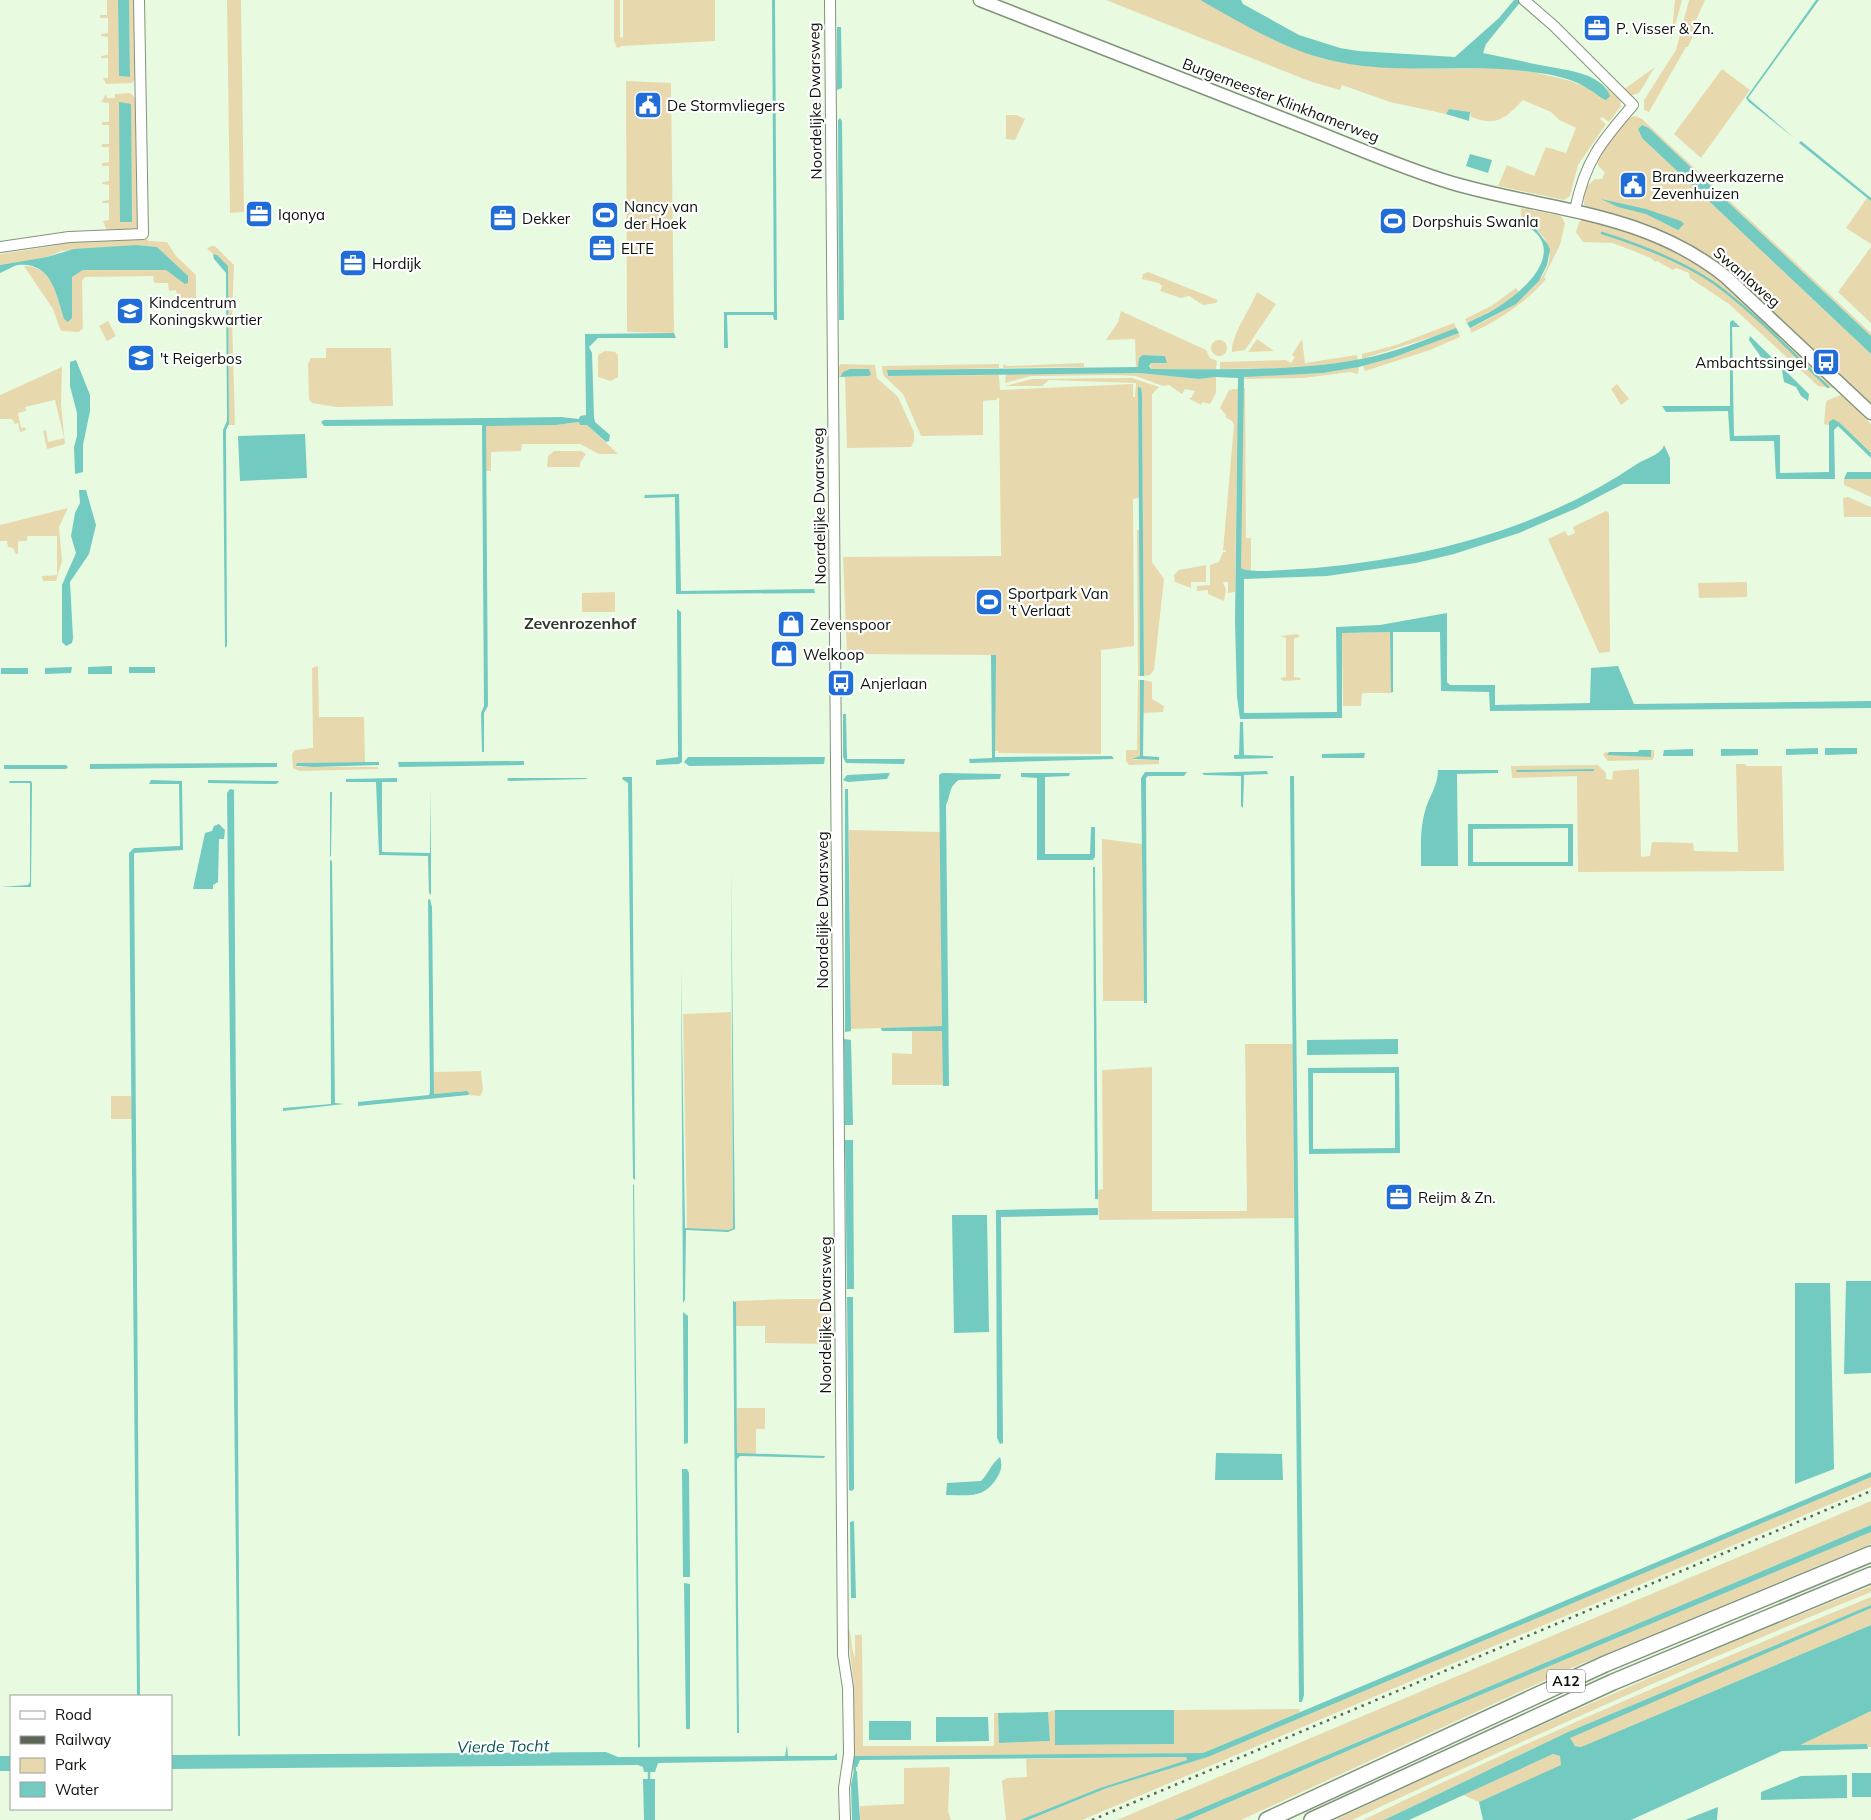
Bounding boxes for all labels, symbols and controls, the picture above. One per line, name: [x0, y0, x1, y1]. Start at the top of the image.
office icon: P. Visser & Zn.: [1582, 13, 1612, 43]
place label: P. Visser & Zn.: [1616, 19, 1714, 38]
street label: Noordelijke Dwarsweg: [804, 22, 826, 180]
street label: Burgemeester Klinkhamerweg: [1180, 54, 1382, 146]
public building icon: De Stormvliegers: [633, 90, 663, 120]
place label: De Stormvliegers: [667, 96, 785, 115]
place label: Brandweerkazerne Zevenhuizen: [1652, 167, 1784, 203]
public building icon: Brandweerkazerne Zevenhuizen: [1618, 170, 1648, 200]
place label: Nancy van der Hoek: [624, 197, 698, 233]
office icon: Iqonya: [244, 199, 274, 229]
sports icon: Nancy van der Hoek: [590, 200, 620, 230]
office icon: Dekker: [488, 203, 518, 233]
place label: Iqonya: [278, 205, 325, 224]
sports icon: Dorpshuis Swanla: [1378, 206, 1408, 236]
place label: Dekker: [522, 209, 571, 228]
place label: Dorpshuis Swanla: [1412, 212, 1539, 231]
office icon: ELTE: [587, 233, 617, 263]
place label: ELTE: [621, 239, 654, 258]
street label: Swanlaweg: [1710, 243, 1784, 311]
office icon: Hordijk: [338, 248, 368, 278]
place label: Hordijk: [372, 254, 422, 273]
place label: Kindcentrum Koningskwartier: [149, 293, 263, 329]
school or university icon: Kindcentrum Koningskwartier: [115, 296, 145, 326]
school or university icon: 't Reigerbos: [126, 343, 156, 373]
bus stop icon: Ambachtssingel: [1811, 347, 1841, 377]
place label: 't Reigerbos: [160, 349, 242, 368]
place label: Ambachtssingel: [1695, 353, 1807, 372]
street label: Noordelijke Dwarsweg: [808, 427, 830, 585]
place label: Sportpark Van 't Verlaat: [1008, 584, 1109, 620]
sports icon: Sportpark Van 't Verlaat: [974, 587, 1004, 617]
shop icon: Zevenspoor: [776, 609, 806, 639]
district label: Zevenrozenhof: [524, 613, 637, 633]
place label: Zevenspoor: [810, 615, 891, 634]
shop icon: Welkoop: [769, 639, 799, 669]
place label: Welkoop: [803, 645, 864, 664]
bus stop icon: Anjerlaan: [826, 668, 856, 698]
place label: Anjerlaan: [860, 674, 927, 693]
street label: Noordelijke Dwarsweg: [813, 831, 832, 989]
office icon: Reijm & Zn.: [1384, 1182, 1414, 1212]
place label: Reijm & Zn.: [1418, 1188, 1496, 1207]
street label: Noordelijke Dwarsweg: [816, 1236, 835, 1394]
road number: A12: [1547, 1670, 1585, 1692]
legend: [10, 1695, 172, 1810]
text: Road: [55, 1705, 92, 1724]
text: Railway: [55, 1730, 111, 1749]
water label: Vierde Tocht: [457, 1735, 550, 1757]
text: Park: [55, 1755, 87, 1774]
text: Water: [55, 1780, 99, 1799]

